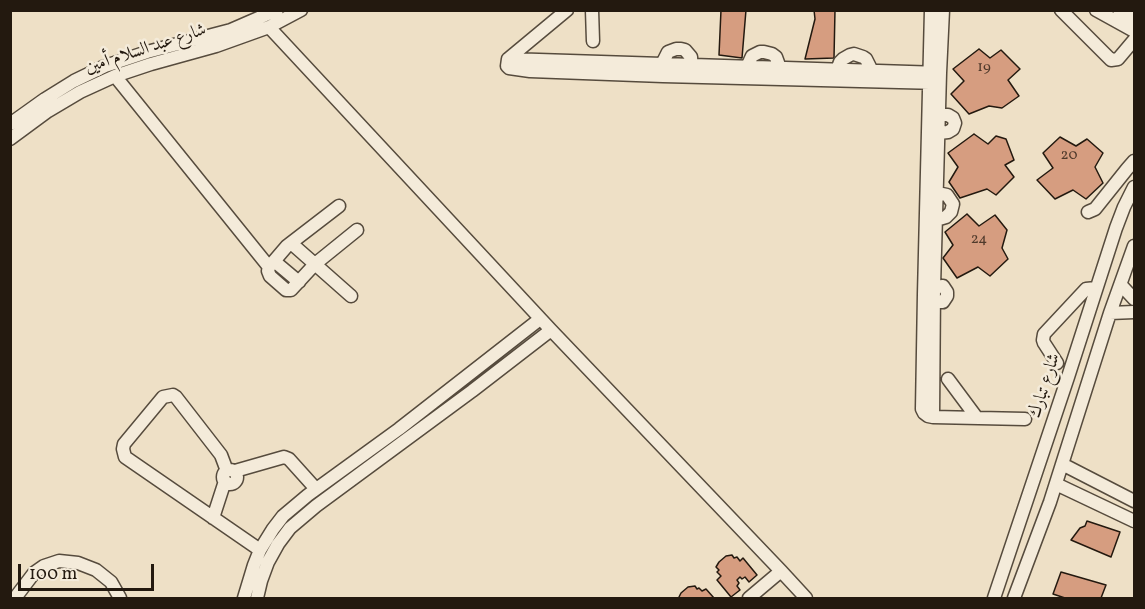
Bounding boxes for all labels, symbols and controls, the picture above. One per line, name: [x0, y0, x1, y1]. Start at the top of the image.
street label: شارع عبد السلام أمين: [83, 20, 209, 80]
house number: 19: [977, 59, 991, 77]
house number: 20: [1061, 147, 1077, 165]
house number: 24: [971, 231, 987, 249]
street label: شارع تبارك: [1025, 351, 1067, 421]
scale bar: [21, 552, 158, 590]
text: 100 m: [29, 562, 78, 587]

